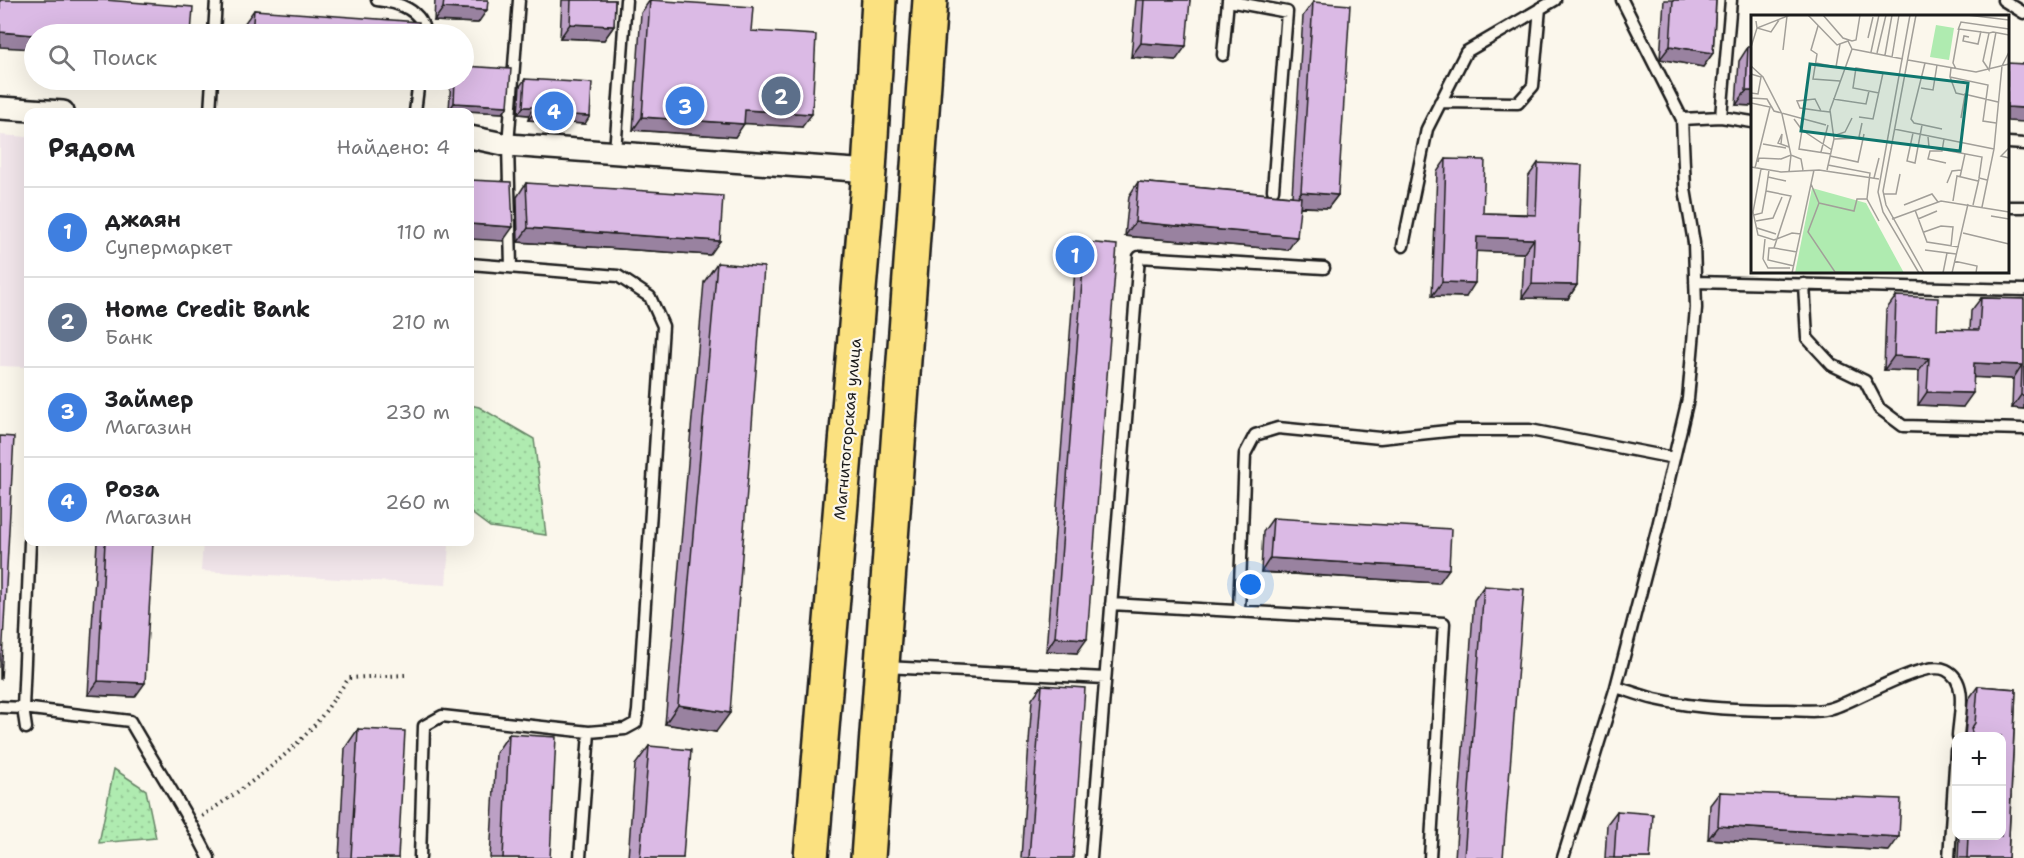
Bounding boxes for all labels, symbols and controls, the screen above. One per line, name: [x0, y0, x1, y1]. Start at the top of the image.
inset map: [1751, 15, 2009, 273]
search box: [24, 24, 474, 90]
icon: search: [45, 41, 78, 74]
text: Поиск: [93, 43, 157, 72]
pin: 2: [762, 74, 800, 118]
pin: 3: [666, 84, 704, 128]
pin: 4: [534, 88, 574, 134]
text: Рядом: [48, 130, 135, 165]
text: Найдено: 4: [337, 134, 450, 160]
text: джаян: [105, 205, 181, 234]
text: 1: [63, 219, 72, 245]
text: 110 m: [396, 219, 450, 245]
pin: 1: [1056, 232, 1094, 278]
text: Супермаркет: [105, 234, 232, 260]
text: Home Credit Bank: [105, 295, 310, 324]
text: 2: [61, 309, 75, 335]
text: 210 m: [391, 309, 450, 335]
text: Банк: [105, 324, 153, 350]
street label: Магнитогорская улица: [829, 337, 866, 521]
text: Займер: [105, 385, 193, 414]
text: 3: [61, 399, 75, 425]
text: 230 m: [385, 399, 450, 425]
text: Магазин: [105, 414, 192, 440]
text: Роза: [105, 475, 159, 504]
text: 4: [61, 489, 75, 515]
text: 260 m: [385, 489, 450, 515]
text: Магазин: [105, 504, 192, 530]
your location: [1236, 570, 1265, 599]
map controls: [1952, 732, 2006, 840]
button: +: [1952, 732, 2006, 786]
button: −: [1952, 786, 2006, 840]

